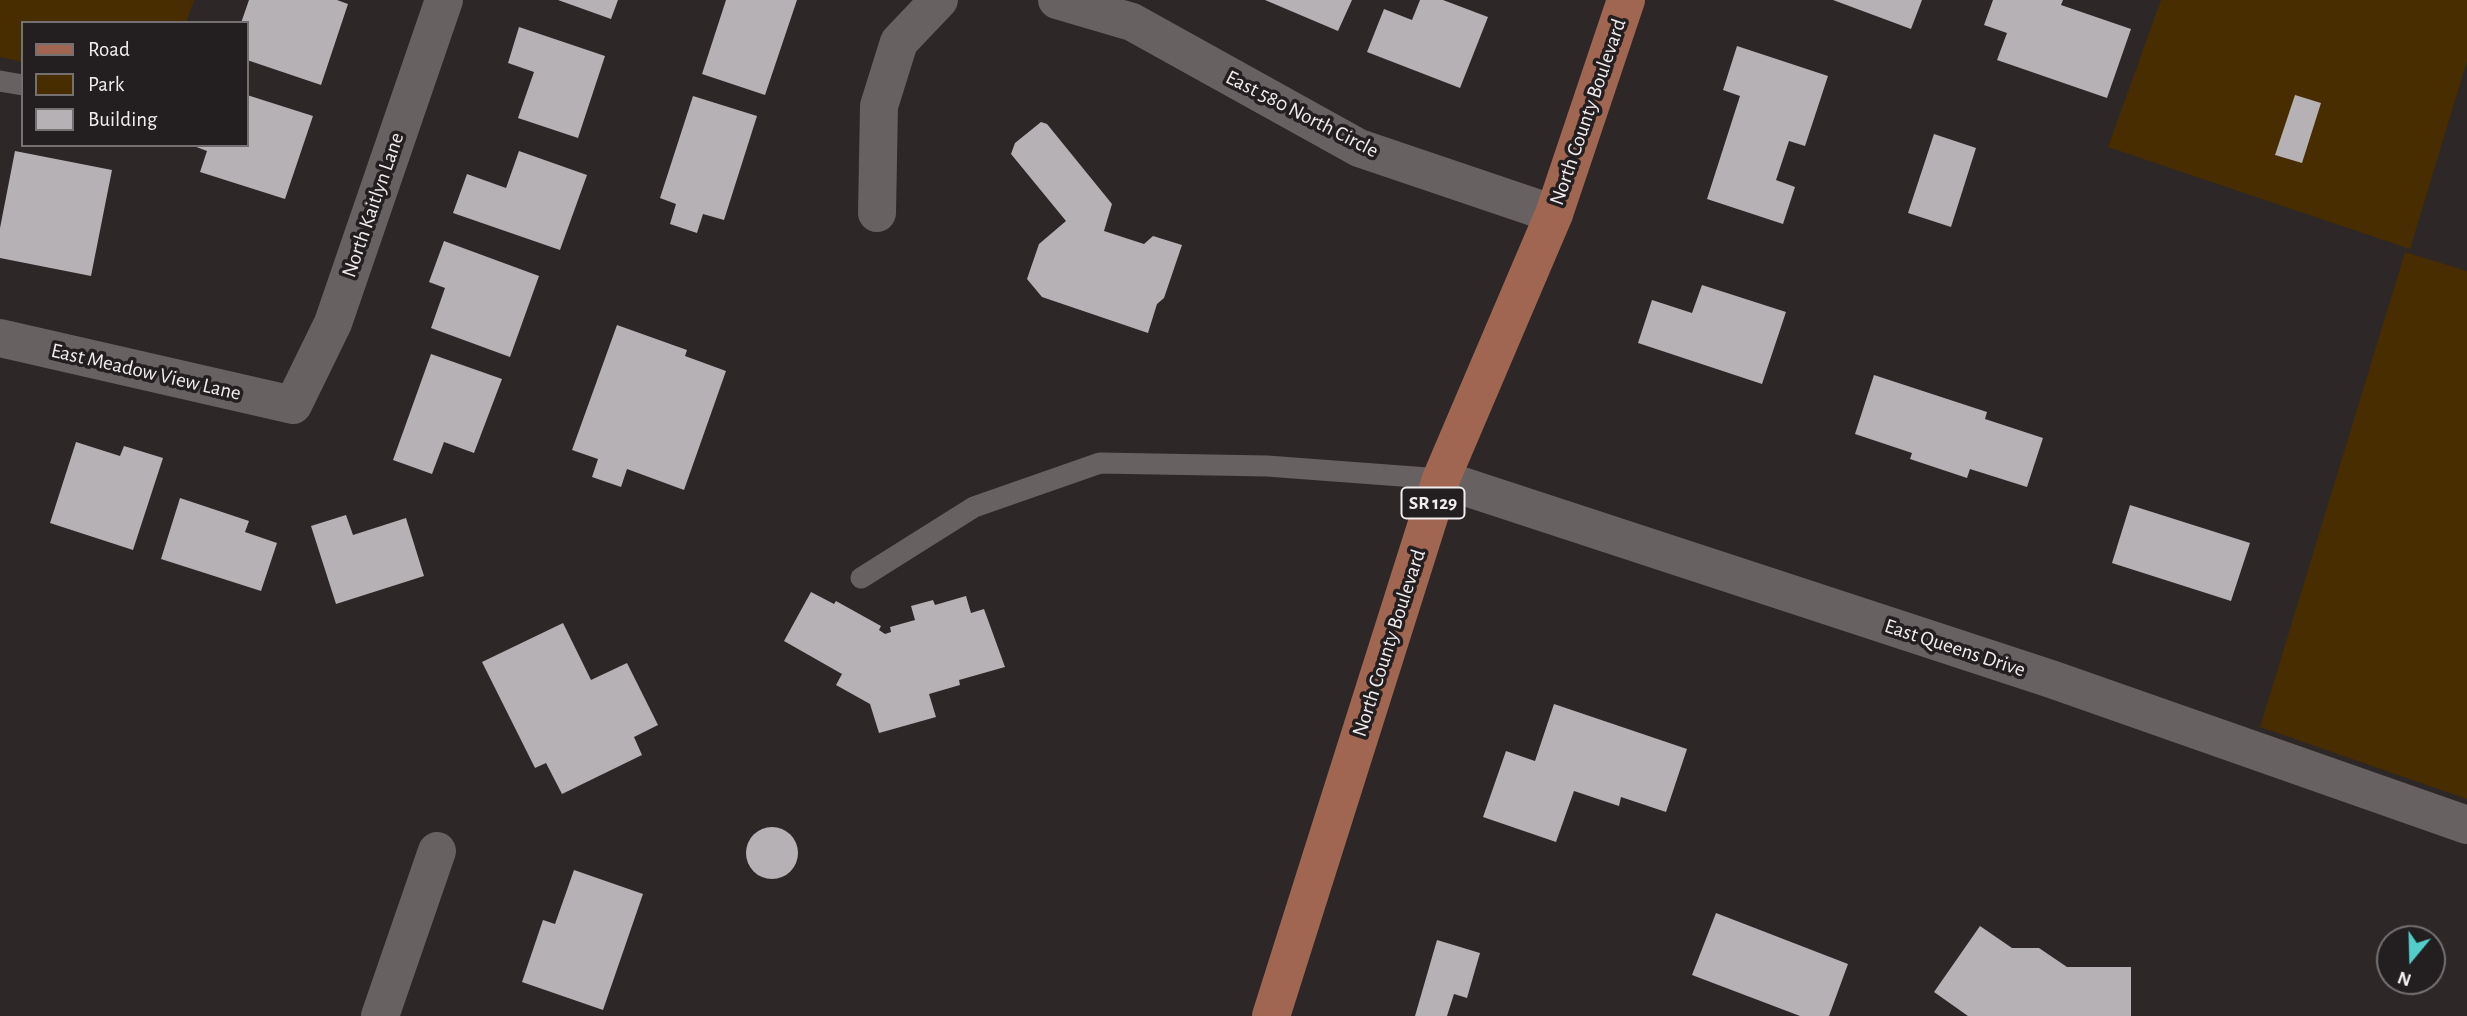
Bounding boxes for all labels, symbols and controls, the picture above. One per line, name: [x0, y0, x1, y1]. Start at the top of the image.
street label: North County Boulevard: [1544, 15, 1632, 209]
legend: [21, 21, 248, 147]
text: Road: [88, 39, 130, 60]
street label: East 580 North Circle: [1221, 65, 1383, 163]
text: Park: [88, 74, 124, 95]
text: Building: [88, 109, 157, 130]
street label: North Kaitlyn Lane: [336, 129, 410, 281]
street label: East Meadow View Lane: [48, 338, 244, 406]
road number: SR 129: [1402, 488, 1464, 518]
street label: North County Boulevard: [1347, 546, 1431, 740]
street label: East Queens Drive: [1881, 613, 2029, 683]
north arrow: [2376, 925, 2446, 995]
text: N: [2395, 967, 2414, 990]

